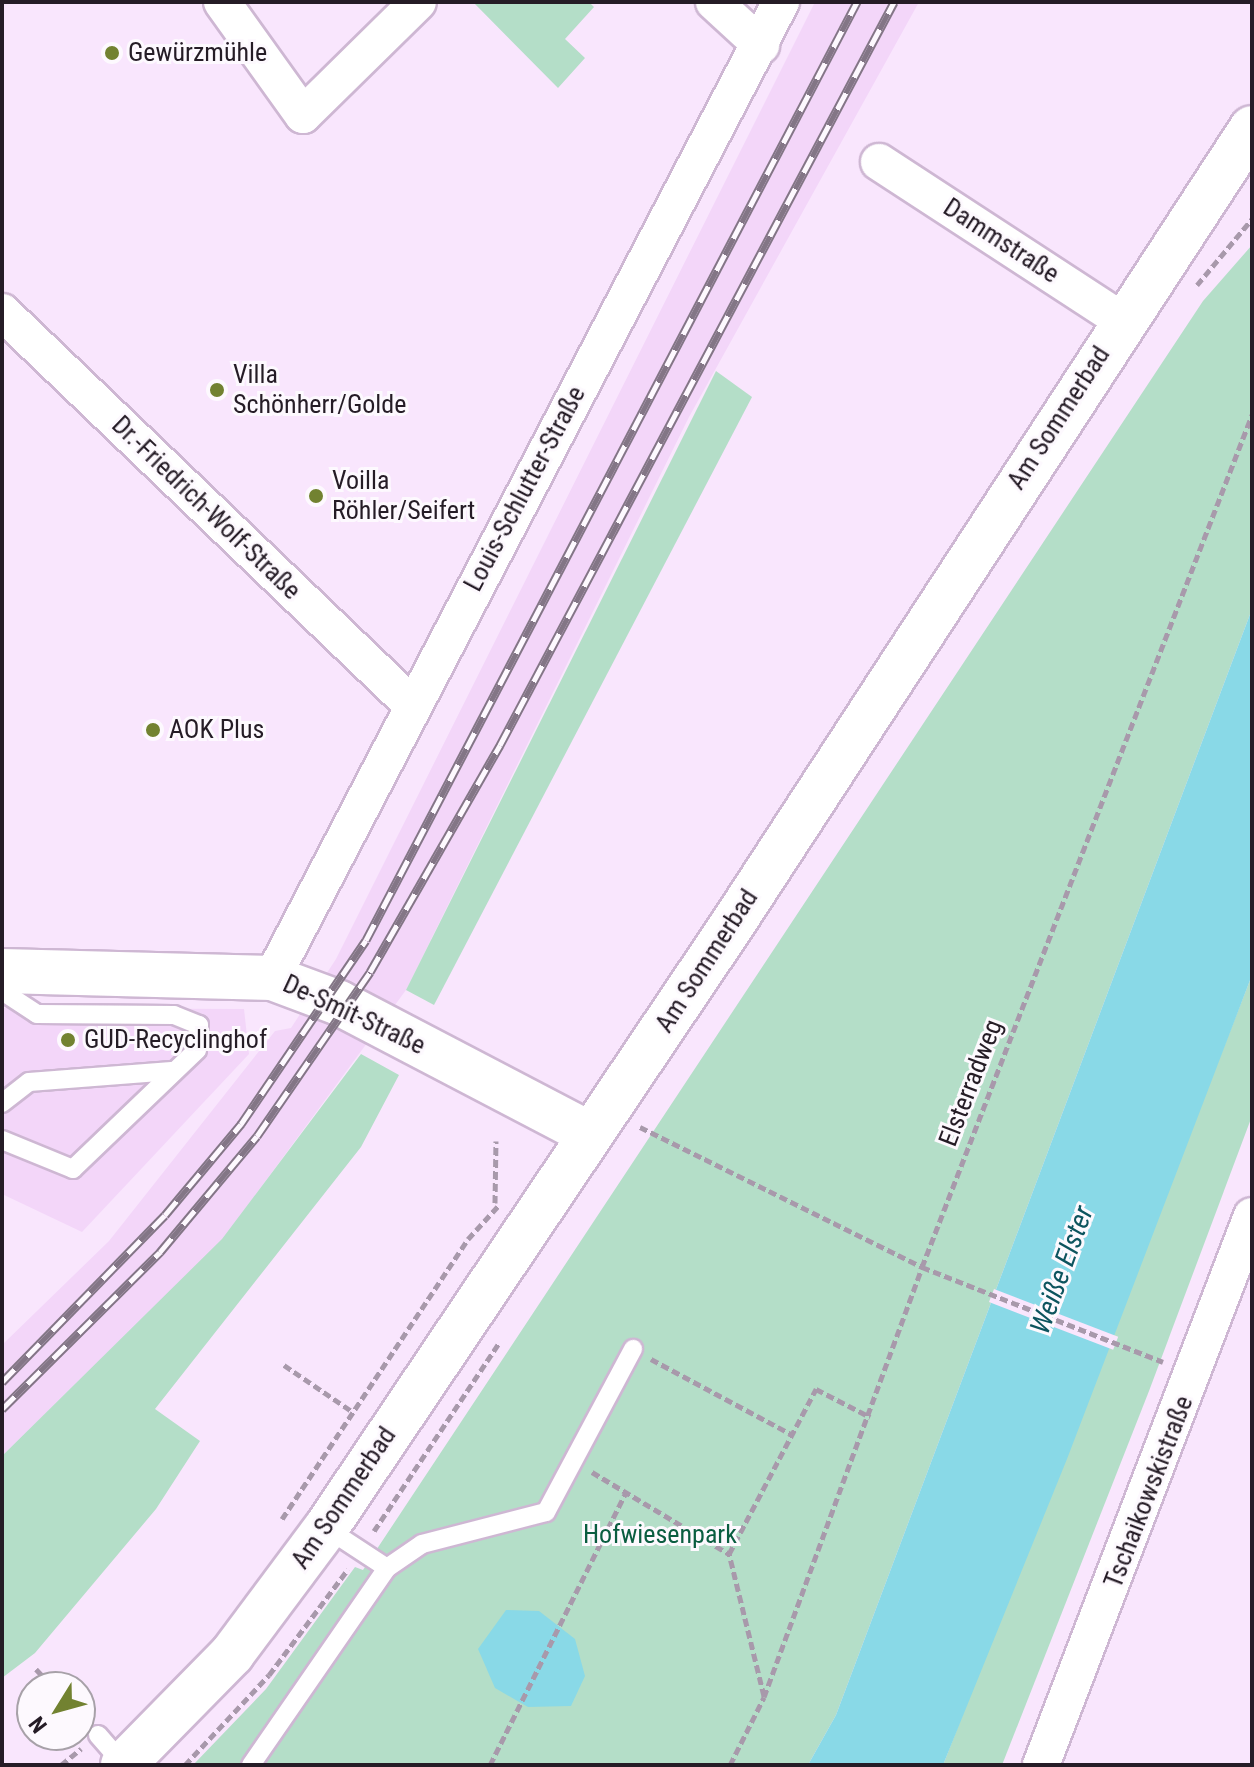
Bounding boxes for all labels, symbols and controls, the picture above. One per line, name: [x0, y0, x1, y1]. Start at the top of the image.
place label: Gewürzmühle: [128, 37, 267, 69]
marker: Gewürzmühle: [103, 44, 121, 62]
street label: Dammstraße: [937, 192, 1065, 290]
street label: Am Sommerbad: [1001, 341, 1117, 495]
place label: Villa Schönherr/Golde: [233, 359, 406, 420]
marker: Villa Schönherr/Golde: [208, 381, 226, 399]
street label: Louis-Schlutter-Straße: [458, 381, 592, 597]
street label: Dr.-Friedrich-Wolf-Straße: [105, 410, 307, 606]
place label: Voilla Röhler/Seifert: [332, 465, 475, 526]
marker: Voilla Röhler/Seifert: [307, 487, 325, 505]
place label: AOK Plus: [169, 714, 264, 746]
marker: AOK Plus: [144, 721, 162, 739]
street label: Am Sommerbad: [649, 884, 765, 1038]
street label: De-Smit-Straße: [278, 968, 430, 1062]
street label: Elsterradweg: [933, 1015, 1009, 1151]
place label: GUD-Recyclinghof: [84, 1024, 267, 1056]
marker: GUD-Recyclinghof: [59, 1031, 77, 1049]
water label: Weiße Elster: [1023, 1201, 1101, 1339]
street label: Tschaikowskistraße: [1098, 1392, 1200, 1592]
street label: Am Sommerbad: [285, 1421, 403, 1575]
park label: Hofwiesenpark: [583, 1519, 737, 1551]
north arrow: [16, 1671, 96, 1751]
text: N: [24, 1712, 52, 1737]

